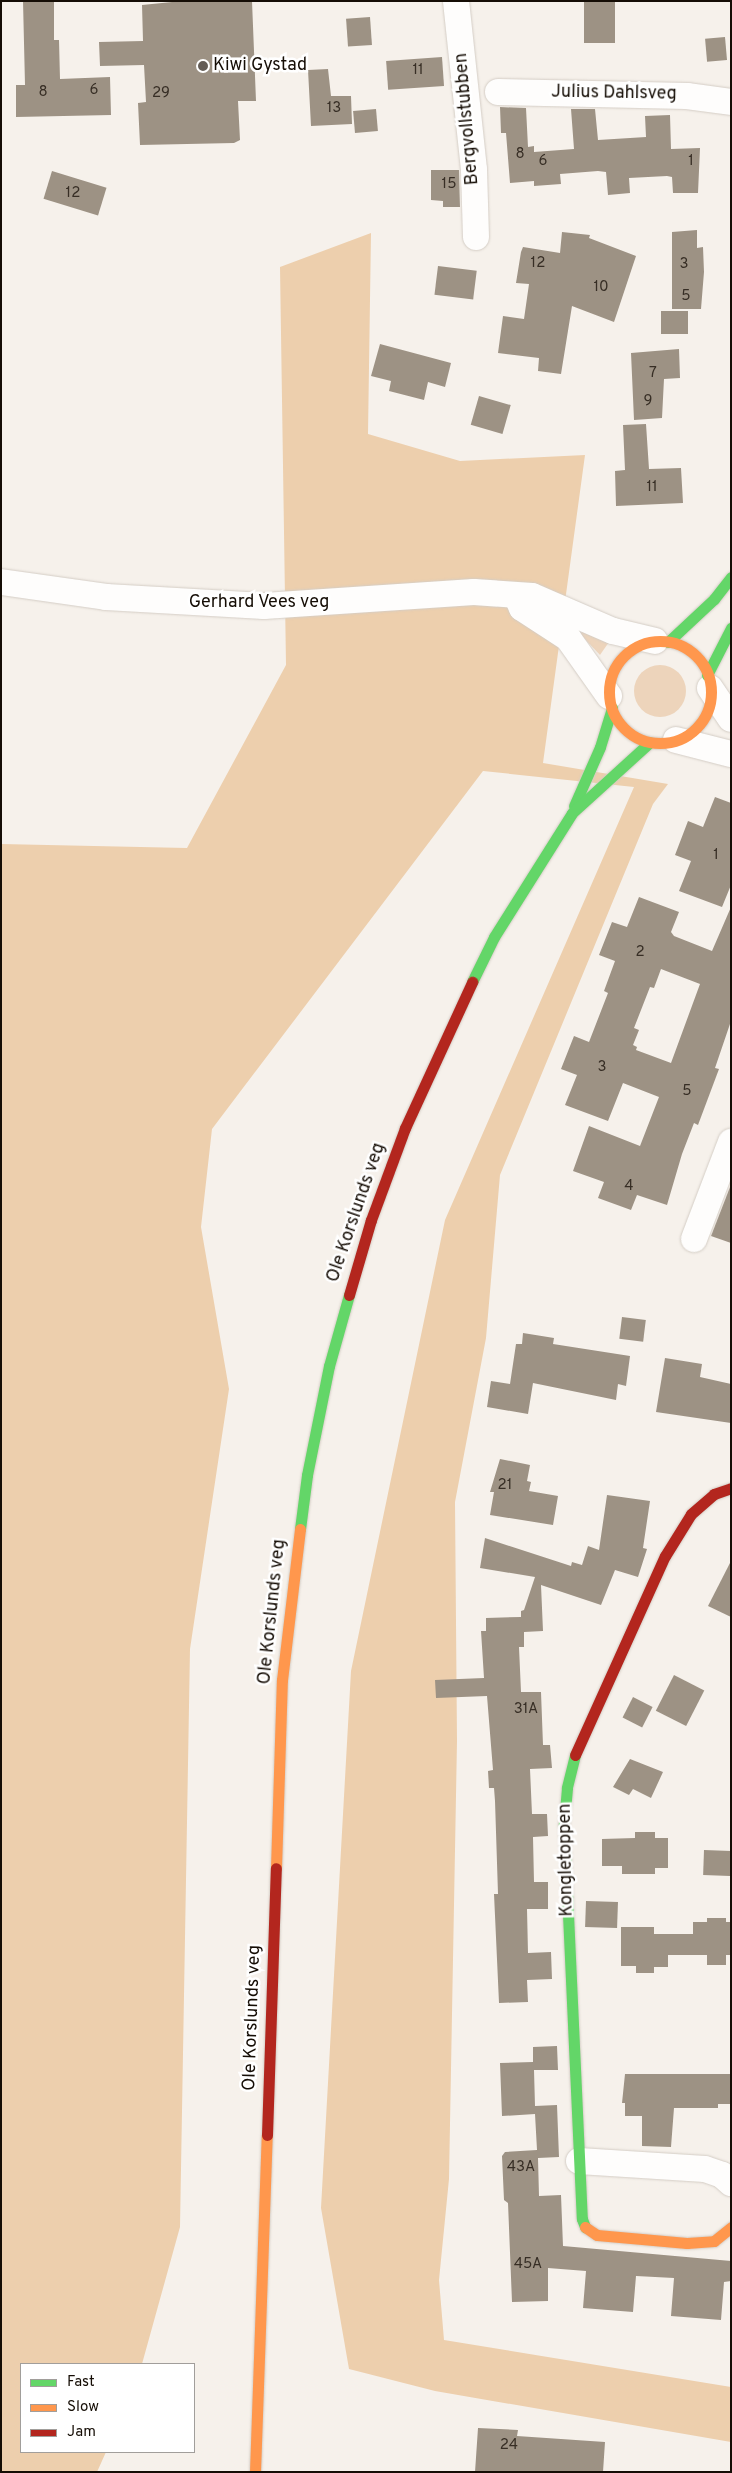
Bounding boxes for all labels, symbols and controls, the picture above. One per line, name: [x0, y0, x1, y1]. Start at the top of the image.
street label: Bergvollstubben: [451, 52, 485, 186]
place label: Kiwi Gystad: [213, 55, 307, 77]
marker: Kiwi Gystad: [197, 60, 209, 72]
house number: 11: [412, 62, 424, 80]
house number: 6: [90, 82, 98, 100]
street label: Julius Dahlsveg: [551, 82, 677, 106]
house number: 8: [38, 84, 48, 102]
house number: 29: [152, 85, 170, 103]
house number: 13: [327, 100, 341, 118]
house number: 8: [515, 146, 525, 164]
house number: 6: [539, 153, 547, 171]
house number: 1: [688, 153, 694, 171]
house number: 15: [442, 176, 456, 194]
house number: 12: [66, 185, 80, 203]
house number: 12: [531, 255, 545, 273]
house number: 3: [679, 256, 689, 274]
house number: 10: [593, 279, 609, 297]
house number: 5: [681, 288, 691, 306]
house number: 7: [649, 365, 657, 383]
house number: 9: [644, 393, 652, 411]
house number: 11: [646, 479, 658, 497]
street label: Gerhard Vees veg: [188, 592, 330, 614]
house number: 1: [713, 847, 719, 865]
house number: 2: [635, 944, 645, 962]
house number: 3: [597, 1059, 607, 1077]
house number: 5: [682, 1083, 692, 1101]
street label: Ole Korslunds veg: [323, 1141, 391, 1285]
house number: 4: [624, 1178, 634, 1196]
house number: 21: [498, 1477, 512, 1495]
street label: Ole Korslunds veg: [255, 1538, 291, 1686]
house number: 31A: [514, 1701, 538, 1719]
street label: Kongletoppen: [555, 1803, 579, 1917]
street label: Ole Korslunds veg: [240, 1945, 266, 2091]
house number: 43A: [507, 2159, 535, 2177]
house number: 45A: [514, 2256, 542, 2274]
legend: [20, 2363, 195, 2453]
text: Fast: [67, 2373, 95, 2392]
text: Slow: [67, 2398, 99, 2417]
text: Jam: [67, 2423, 96, 2442]
house number: 24: [500, 2437, 518, 2455]

